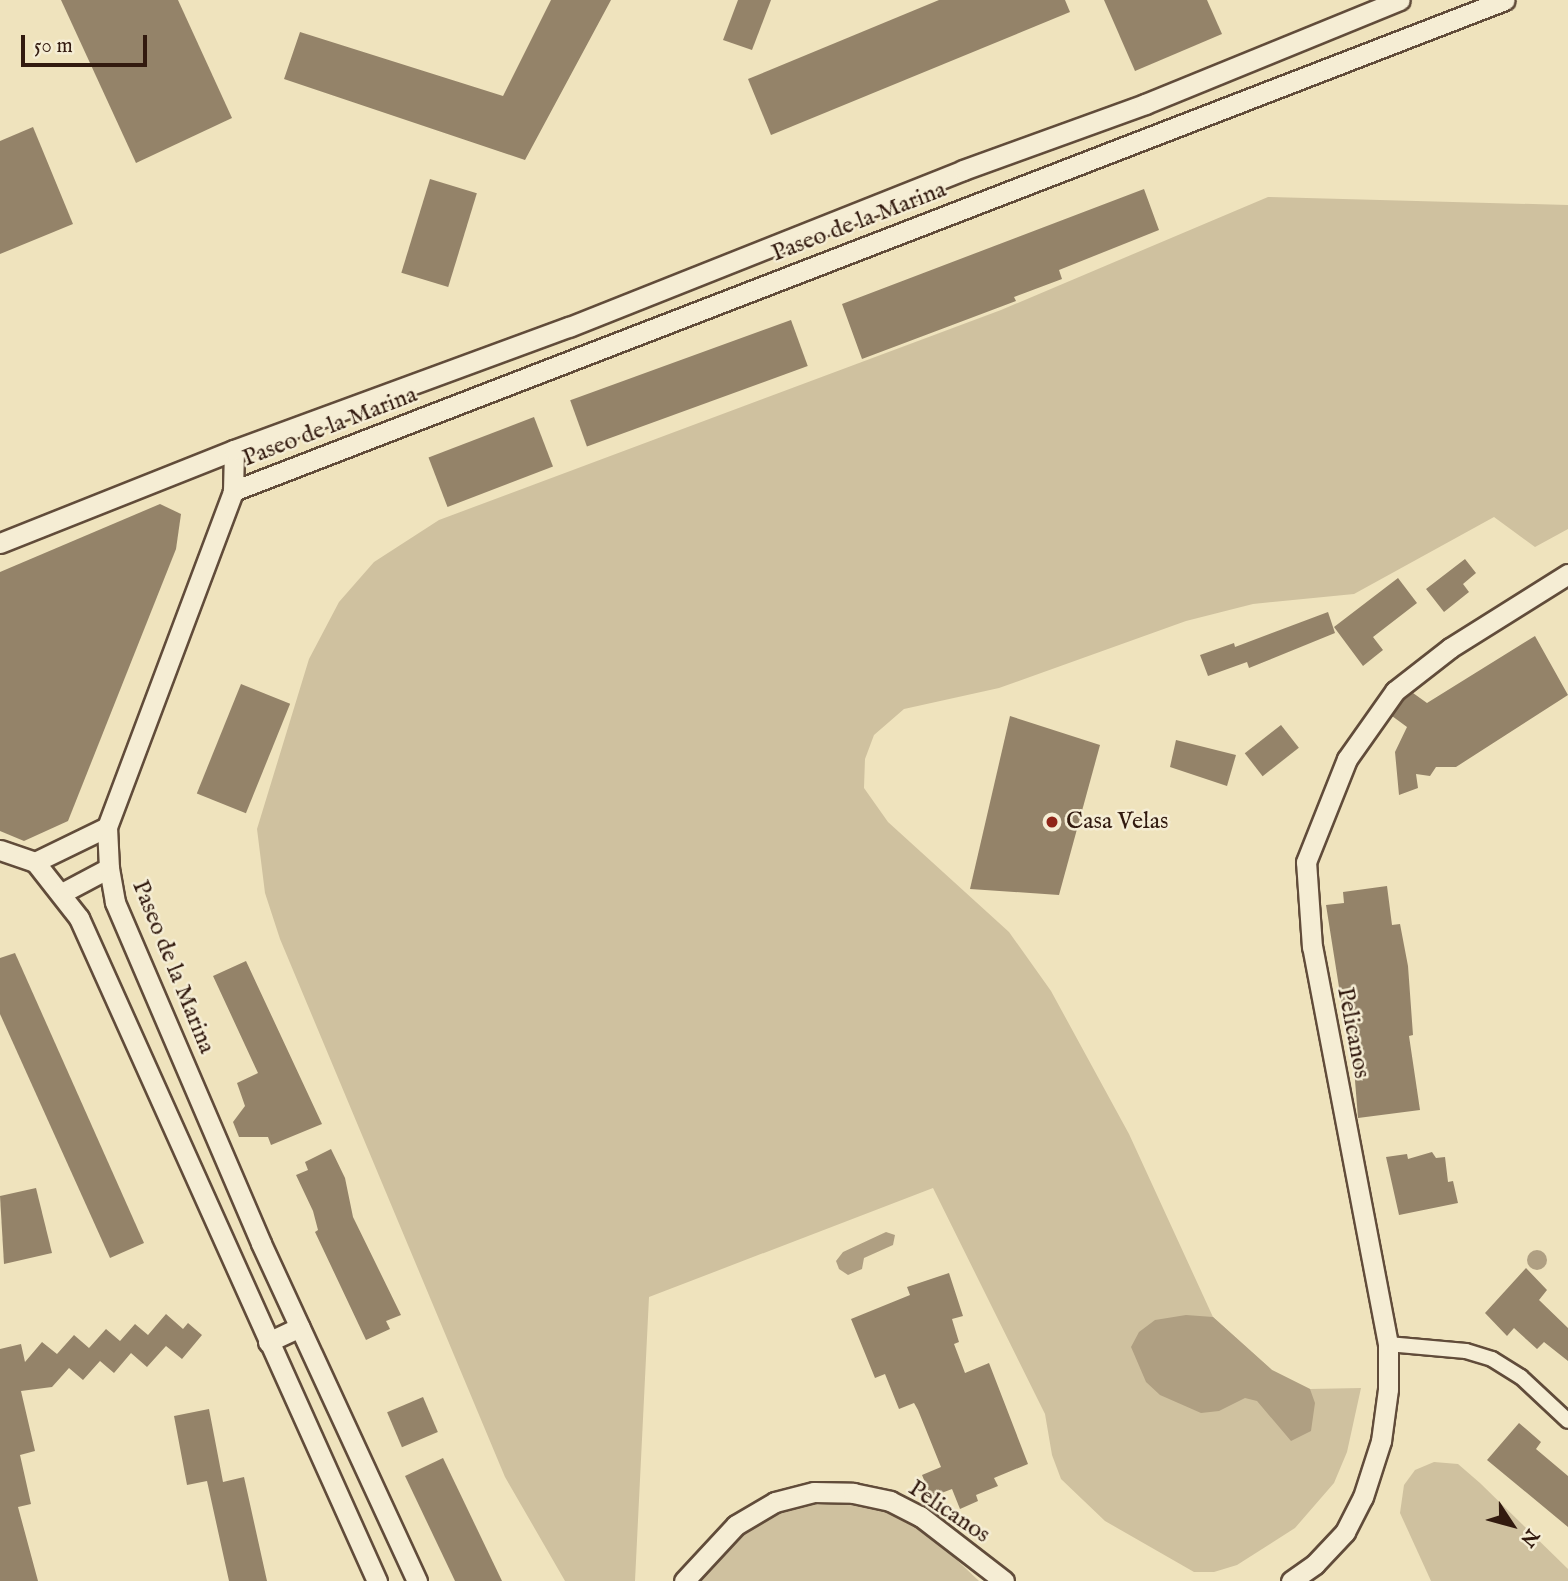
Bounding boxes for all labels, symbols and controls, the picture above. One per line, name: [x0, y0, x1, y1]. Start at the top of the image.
scale bar: [24, 21, 150, 65]
text: 50 m: [34, 33, 73, 60]
street label: Paseo de la Marina: [768, 176, 950, 268]
street label: Paseo de la Marina: [239, 381, 421, 473]
place label: Casa Velas: [1066, 808, 1168, 836]
marker: Casa Velas: [1044, 814, 1060, 830]
street label: Paseo de la Marina: [125, 876, 221, 1058]
street label: Pelicanos: [1330, 985, 1376, 1081]
street label: Pelicanos: [903, 1474, 995, 1550]
north arrow: [1477, 1490, 1547, 1560]
text: N: [1514, 1524, 1544, 1551]

